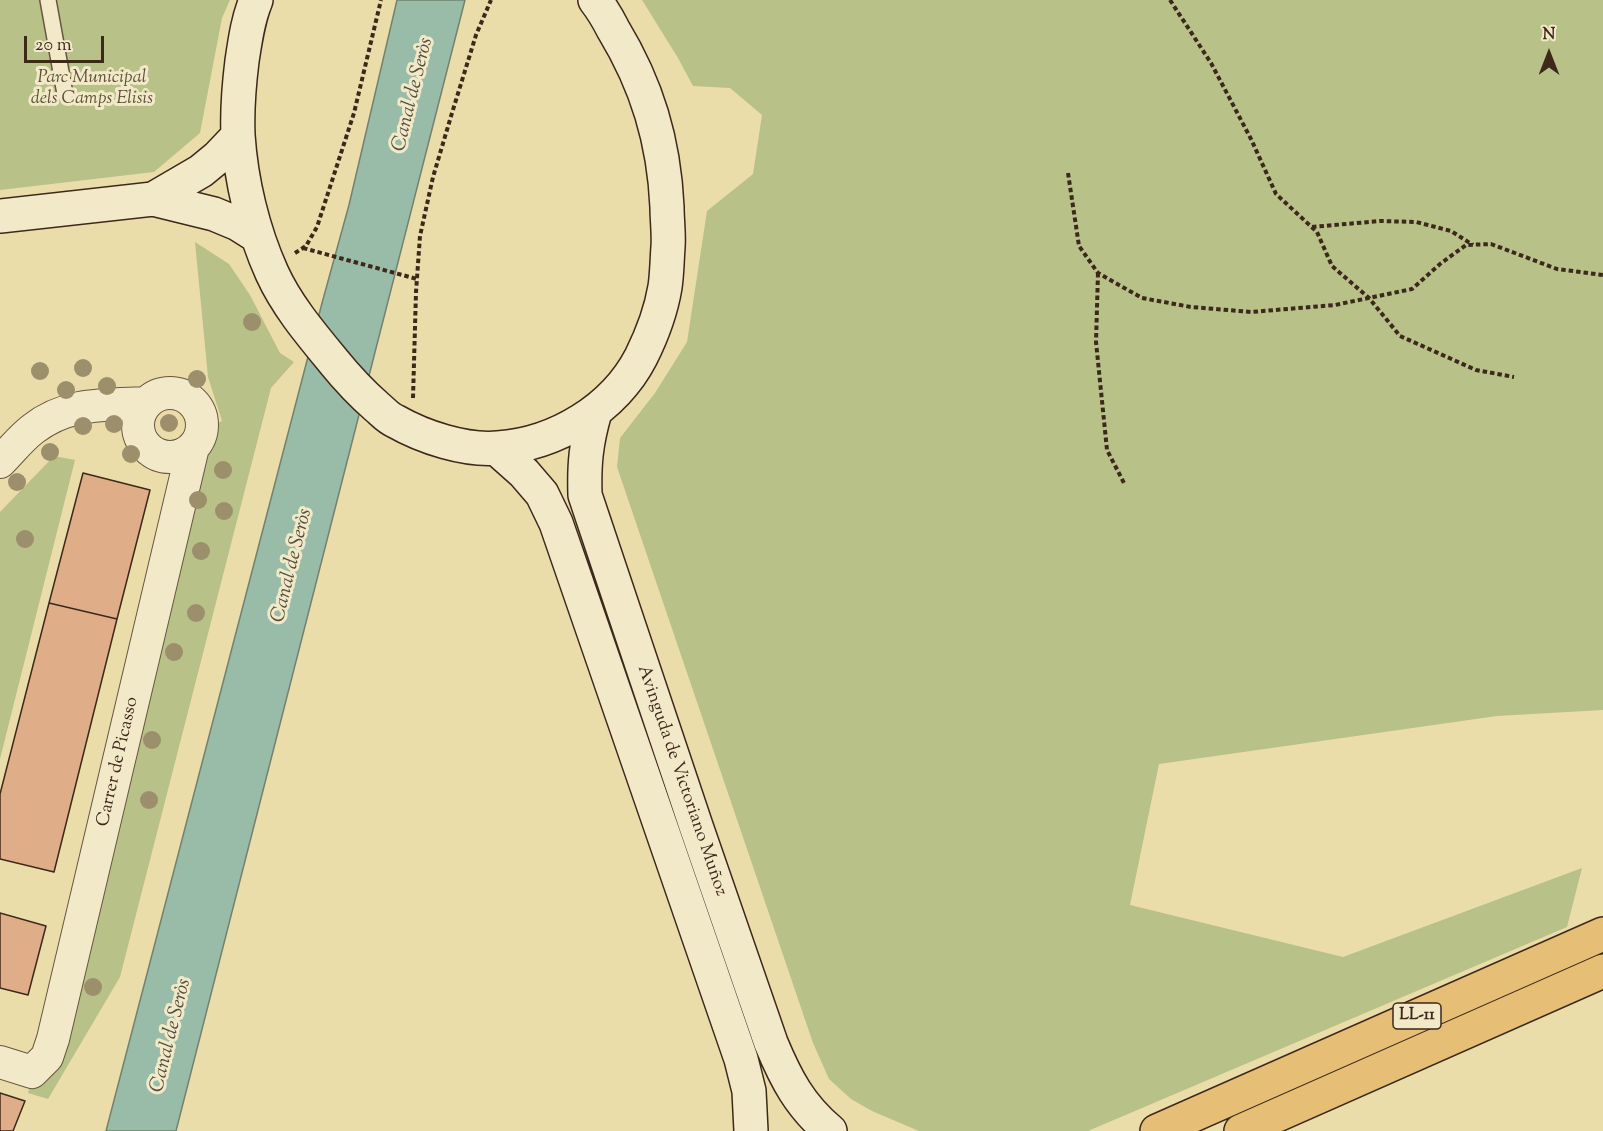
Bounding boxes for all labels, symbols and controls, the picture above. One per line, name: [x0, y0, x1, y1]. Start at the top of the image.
scale bar: [27, 24, 106, 62]
north arrow: [1519, 24, 1579, 84]
text: N: [1543, 24, 1555, 47]
text: 20 m: [35, 33, 72, 59]
water label: Canal de Seròs: [388, 36, 440, 154]
park label: Parc Municipal dels Camps Elisis: [31, 68, 153, 110]
water label: Canal de Seròs: [267, 507, 319, 625]
street label: Avinguda de Victoriano Muñoz: [631, 663, 731, 899]
street label: Carrer de Picasso: [94, 695, 144, 829]
water label: Canal de Seròs: [146, 977, 198, 1095]
road number: LL-11: [1393, 1003, 1441, 1029]

